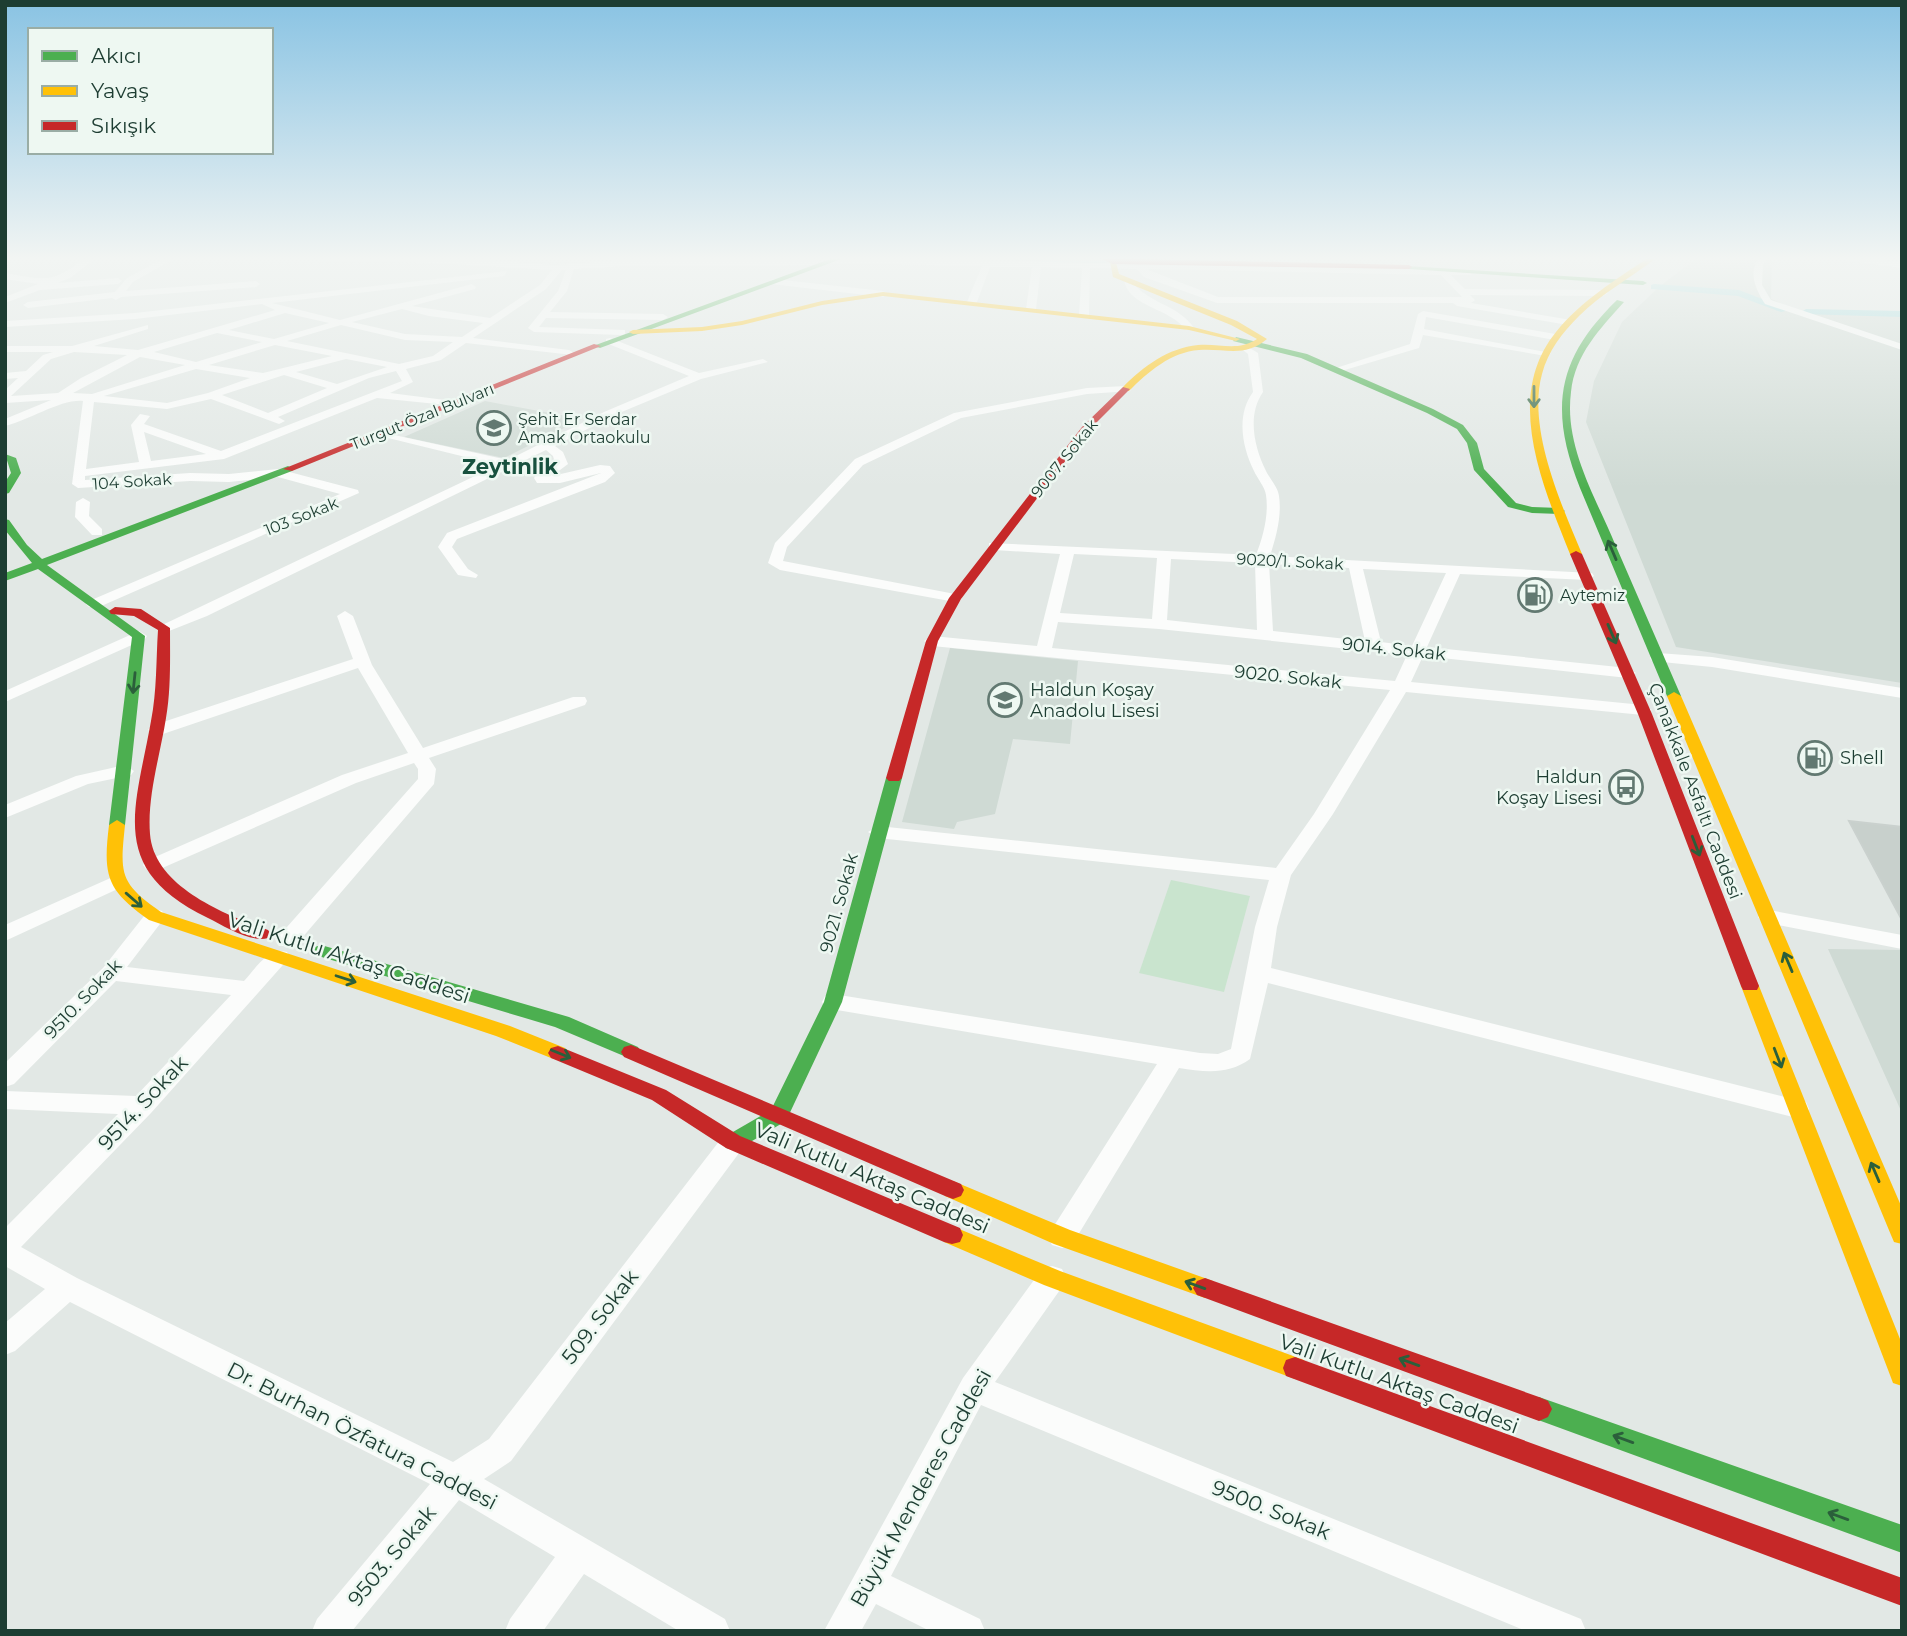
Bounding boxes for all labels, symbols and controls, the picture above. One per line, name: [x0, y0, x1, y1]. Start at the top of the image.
legend: [28, 28, 273, 154]
text: Akıcı: [91, 43, 142, 68]
text: Yavaş: [91, 78, 149, 103]
text: Sıkışık: [91, 113, 157, 138]
street label: Turgut Özal Bulvarı: [347, 378, 497, 454]
one-way arrow: [1527, 385, 1541, 408]
school or university icon: Şehit Er Serdar Amak Ortaokulu: [475, 409, 513, 447]
place label: Şehit Er Serdar Amak Ortaokulu: [518, 410, 651, 447]
street label: 9007. Sokak: [1027, 415, 1102, 501]
district label: Zeytinlik: [462, 454, 558, 479]
street label: 104 Sokak: [92, 469, 173, 494]
street label: 103 Sokak: [262, 493, 341, 540]
one-way arrow: [1605, 539, 1618, 561]
street label: 9020/1. Sokak: [1236, 549, 1344, 574]
fuel station icon: Aytemiz: [1516, 576, 1554, 614]
place label: Aytemiz: [1560, 586, 1625, 605]
one-way arrow: [1606, 623, 1619, 645]
street label: 9014. Sokak: [1341, 633, 1447, 665]
street label: 9020. Sokak: [1233, 660, 1343, 694]
one-way arrow: [127, 671, 140, 693]
place label: Haldun Koşay Anadolu Lisesi: [1030, 679, 1160, 722]
street label: Çanakkale Asfaltı Caddesi: [1643, 680, 1747, 902]
school or university icon: Haldun Koşay Anadolu Lisesi: [986, 681, 1024, 719]
fuel station icon: Shell: [1796, 739, 1834, 777]
place label: Shell: [1840, 747, 1884, 769]
place label: Haldun Koşay Lisesi: [1496, 766, 1602, 809]
bus stop icon: Haldun Koşay Lisesi: [1607, 768, 1645, 806]
one-way arrow: [1690, 834, 1703, 856]
street label: 9021. Sokak: [815, 850, 863, 955]
one-way arrow: [125, 892, 143, 908]
street label: Vali Kutlu Aktaş Caddesi: [225, 907, 473, 1009]
one-way arrow: [1780, 952, 1793, 973]
street label: 9510. Sokak: [40, 954, 127, 1043]
one-way arrow: [335, 974, 357, 987]
one-way arrow: [1772, 1047, 1785, 1068]
one-way arrow: [550, 1049, 571, 1062]
street label: 9514. Sokak: [93, 1050, 193, 1155]
street label: Vali Kutlu Aktaş Caddesi: [751, 1117, 994, 1239]
one-way arrow: [1868, 1161, 1881, 1183]
street label: 509. Sokak: [556, 1264, 643, 1369]
one-way arrow: [1185, 1277, 1207, 1290]
street label: Vali Kutlu Aktaş Caddesi: [1276, 1328, 1522, 1439]
one-way arrow: [1399, 1355, 1421, 1367]
street label: Dr. Burhan Özfatura Caddesi: [223, 1356, 502, 1515]
street label: Büyük Menderes Caddesi: [845, 1364, 996, 1611]
one-way arrow: [1613, 1432, 1635, 1444]
street label: 9500. Sokak: [1208, 1474, 1334, 1545]
street label: 9503. Sokak: [342, 1500, 441, 1611]
one-way arrow: [1827, 1509, 1849, 1521]

